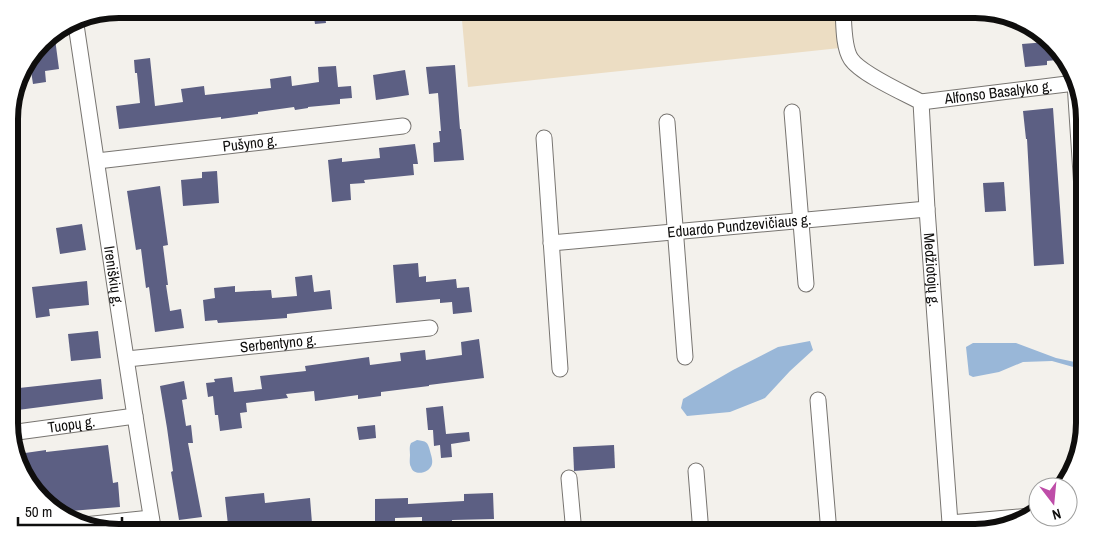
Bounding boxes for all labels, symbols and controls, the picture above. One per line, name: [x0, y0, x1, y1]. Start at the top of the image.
street label: Alfonso Basalyko g.: [942, 75, 1053, 109]
street label: Pušyno g.: [222, 129, 278, 157]
street label: Eduardo Pundzevičiaus g.: [666, 209, 812, 242]
street label: Medžiotojų g.: [919, 232, 945, 307]
street label: Ireniškių g.: [99, 244, 129, 308]
street label: Serbentyno g.: [239, 329, 317, 357]
street label: Tuopų g.: [46, 411, 96, 438]
north arrow: [1028, 477, 1078, 527]
scale bar: [18, 494, 121, 526]
text: 50 m: [25, 501, 52, 522]
text: N: [1050, 505, 1063, 524]

